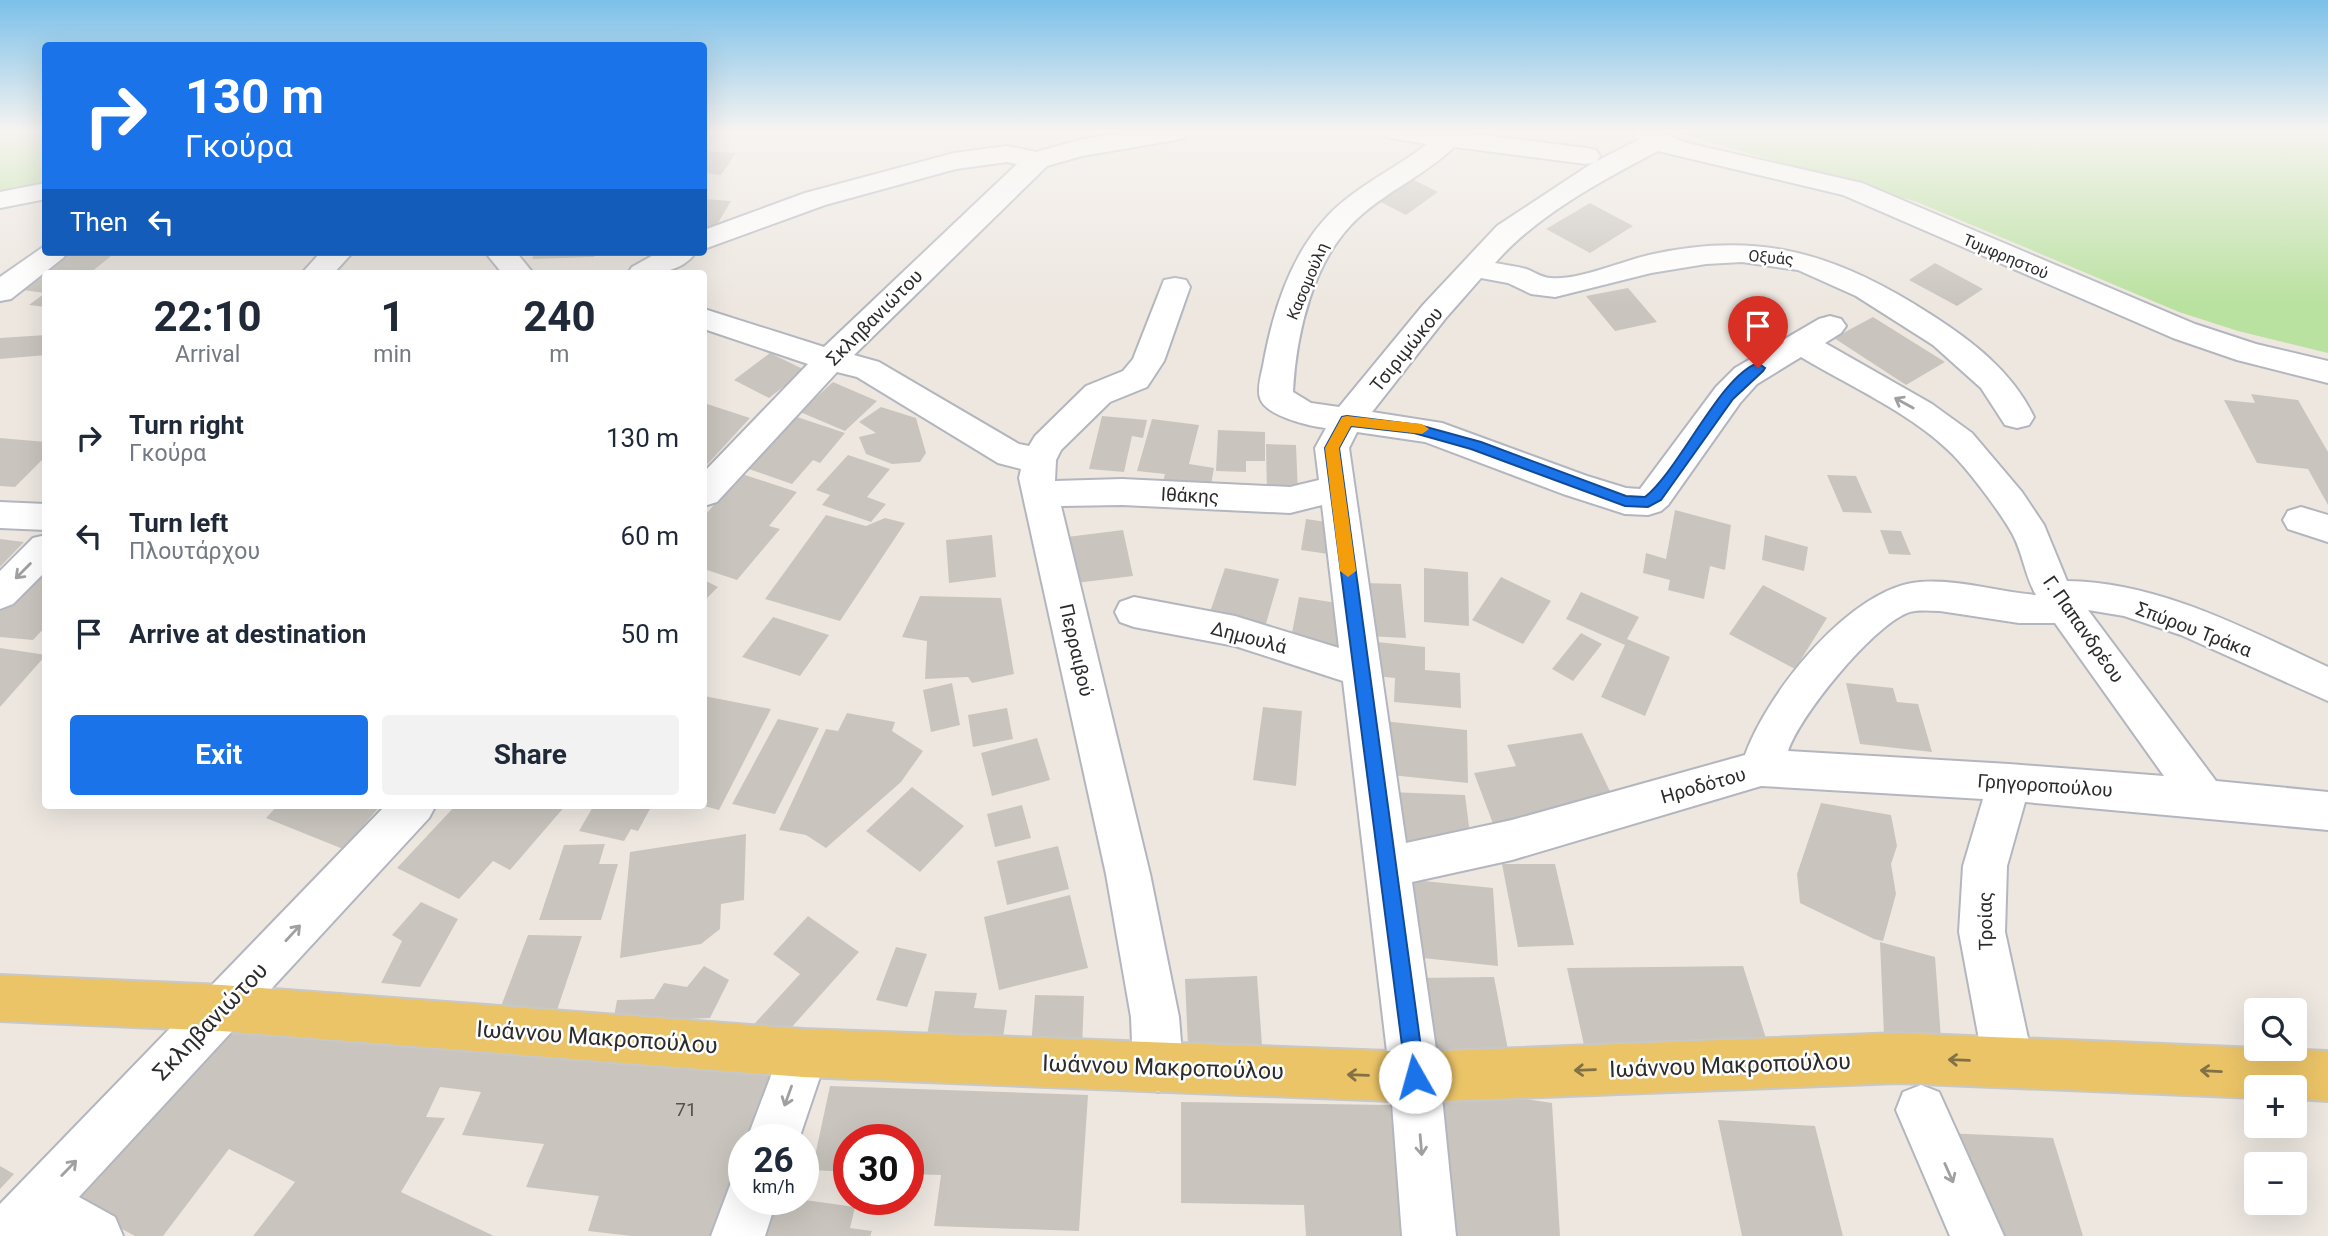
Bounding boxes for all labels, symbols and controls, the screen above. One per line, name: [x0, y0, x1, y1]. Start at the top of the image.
text: 130 m: [185, 68, 324, 125]
icon: right: [70, 70, 161, 161]
text: Γκούρα: [185, 127, 293, 165]
icon: left: [142, 203, 180, 241]
text: Then: [70, 207, 128, 237]
street label: Τυμφρηστού: [1960, 230, 2051, 283]
street label: Κασομούλη: [1283, 240, 1332, 323]
street label: Οξυάς: [1748, 246, 1794, 269]
street label: Σκληβανιώτου: [821, 264, 927, 370]
text: 22:10: [154, 292, 262, 341]
text: 1: [380, 292, 405, 341]
text: 240: [523, 292, 596, 341]
pin: [1728, 296, 1788, 368]
street label: Τσιριμώκου: [1365, 302, 1448, 396]
icon: arrive: [1739, 307, 1777, 345]
text: Arrival: [175, 341, 240, 368]
text: min: [373, 341, 412, 368]
text: m: [549, 341, 569, 368]
one-way arrow: [1895, 396, 1915, 410]
text: Turn right: [129, 410, 244, 440]
icon: right: [70, 419, 108, 457]
text: 130 m: [606, 423, 679, 453]
text: Γκούρα: [129, 440, 206, 467]
street label: Ιθάκης: [1160, 482, 1220, 509]
text: Turn left: [129, 508, 228, 538]
icon: left: [70, 517, 108, 555]
text: 60 m: [621, 521, 679, 551]
text: Πλουτάρχου: [129, 538, 260, 565]
one-way arrow: [14, 562, 31, 579]
street label: Γ. Παπανδρέου: [2038, 571, 2129, 687]
street label: Σπύρου Τράκα: [2133, 597, 2255, 662]
street label: Περραιβού: [1055, 601, 1098, 699]
icon: arrive: [70, 615, 108, 653]
street label: Δημουλά: [1209, 616, 1289, 659]
text: Arrive at destination: [129, 619, 366, 649]
text: 50 m: [621, 619, 679, 649]
button: Exit: [70, 715, 368, 795]
button: Share: [382, 715, 679, 795]
street label: Ηροδότου: [1658, 762, 1748, 809]
street label: Γρηγοροπούλου: [1977, 769, 2113, 802]
street label: Τροίας: [1973, 891, 1998, 951]
one-way arrow: [285, 924, 302, 941]
street label: Σκληβανιώτου: [147, 957, 273, 1086]
map controls: [2244, 998, 2307, 1215]
button: search: [2244, 998, 2307, 1061]
street label: Ιωάννου Μακροπούλου: [476, 1016, 718, 1059]
position arrow: [1378, 1040, 1452, 1114]
street label: Ιωάννου Μακροπούλου: [1609, 1048, 1851, 1083]
street label: Ιωάννου Μακροπούλου: [1042, 1050, 1284, 1085]
one-way arrow: [1948, 1053, 1971, 1067]
one-way arrow: [1574, 1064, 1597, 1077]
one-way arrow: [2200, 1064, 2223, 1077]
one-way arrow: [1346, 1068, 1369, 1081]
button: +: [2244, 1075, 2307, 1138]
one-way arrow: [781, 1085, 793, 1107]
house number: 71: [675, 1098, 697, 1121]
speed limit sign: 30: [833, 1124, 924, 1215]
one-way arrow: [1415, 1133, 1428, 1156]
text: 26: [753, 1140, 794, 1181]
button: −: [2244, 1152, 2307, 1215]
one-way arrow: [61, 1160, 78, 1177]
one-way arrow: [1943, 1161, 1956, 1183]
text: km/h: [752, 1176, 795, 1197]

